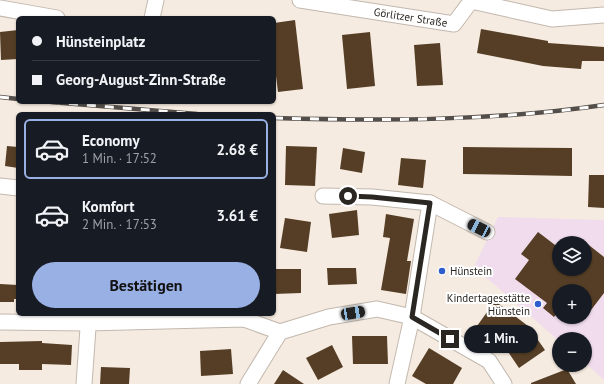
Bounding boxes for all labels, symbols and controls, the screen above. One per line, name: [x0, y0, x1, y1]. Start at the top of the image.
street label: Görlitzer Straße: [373, 5, 449, 30]
text: Hünsteinplatz: [56, 32, 145, 51]
text: Georg-August-Zinn-Straße: [56, 70, 226, 89]
icon: car: [34, 131, 70, 167]
text: Economy: [82, 131, 140, 150]
text: 2.68 €: [216, 140, 258, 159]
text: 1 Min. · 17:52: [82, 150, 157, 167]
route start: [339, 187, 357, 205]
icon: car: [34, 197, 70, 233]
text: Komfort: [82, 197, 134, 216]
text: 3.61 €: [216, 206, 258, 225]
text: 2 Min. · 17:53: [82, 216, 157, 233]
car: [466, 217, 492, 239]
map controls: [552, 236, 592, 372]
button: layers: [552, 236, 592, 276]
button: Bestätigen: [32, 262, 260, 308]
place label: Hünstein: [450, 264, 492, 278]
marker: Hünstein: [437, 266, 447, 276]
button: +: [552, 284, 592, 324]
place label: Kindertagesstätte Hünstein: [447, 291, 530, 318]
marker: Kindertagesstätte Hünstein: [533, 299, 543, 309]
car: [340, 305, 366, 321]
callout: 1 Min.: [464, 325, 538, 353]
route end: [441, 330, 459, 348]
text: 1 Min.: [484, 330, 518, 347]
button: −: [552, 332, 592, 372]

